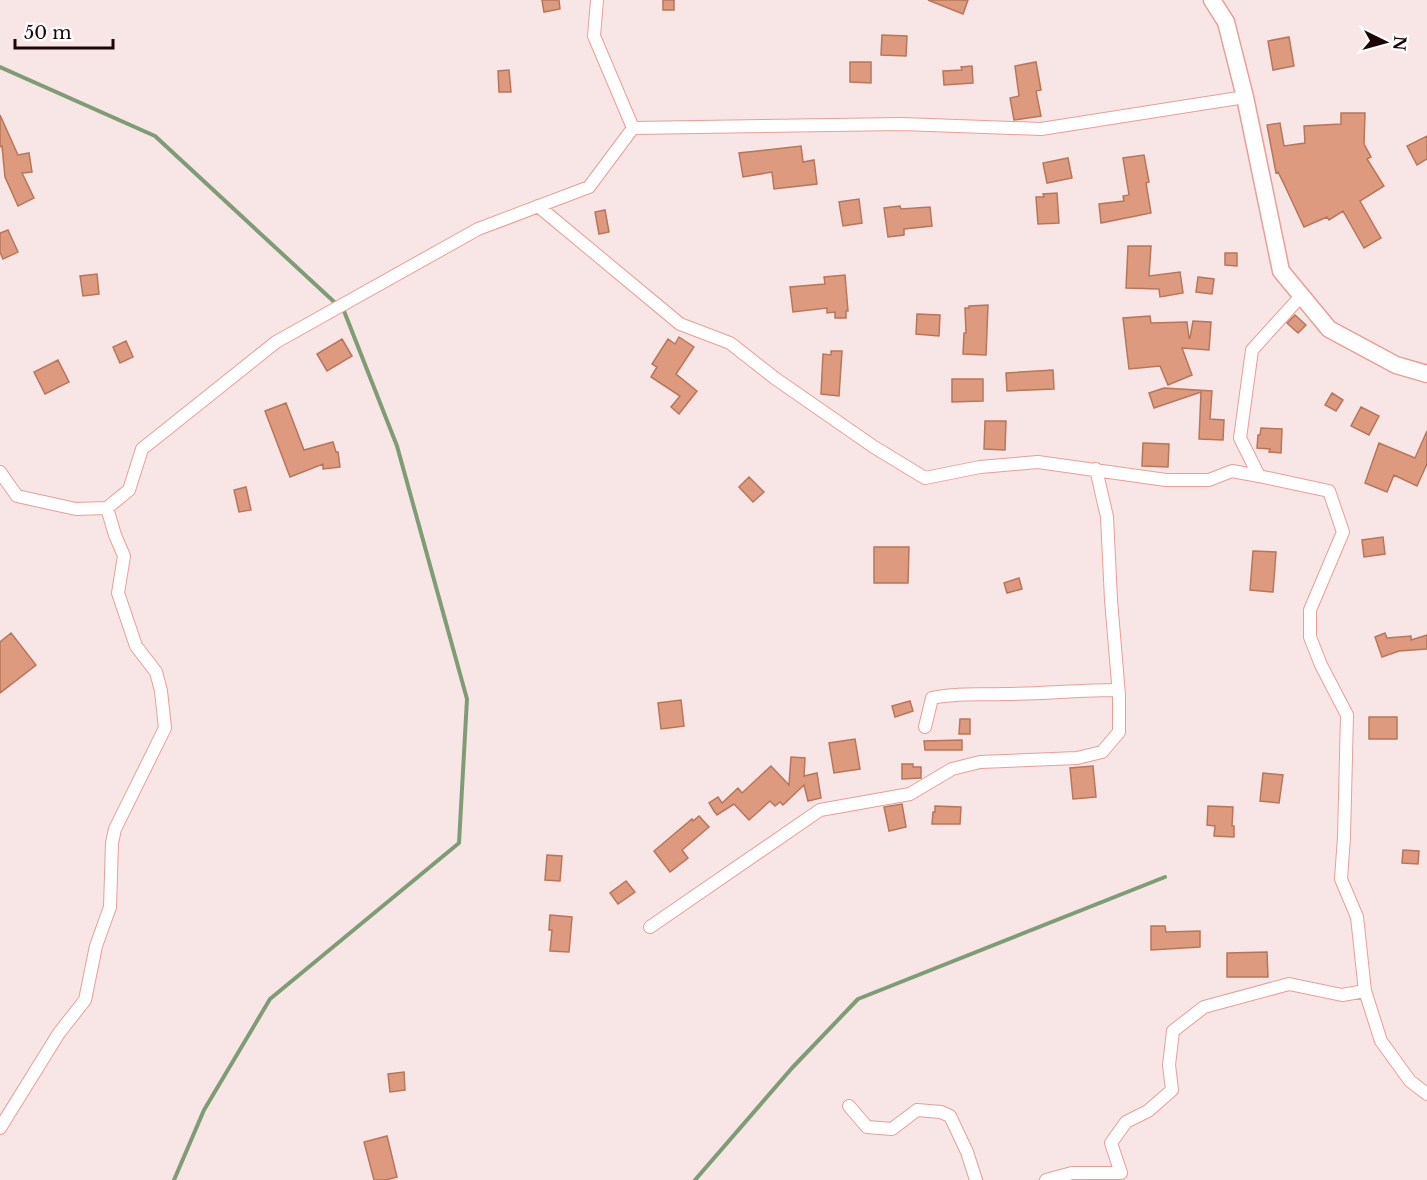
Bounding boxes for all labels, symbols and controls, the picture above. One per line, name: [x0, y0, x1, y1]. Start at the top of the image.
scale bar: [15, 12, 112, 50]
north arrow: [1355, 12, 1415, 72]
text: 50 m: [24, 22, 72, 44]
text: N: [1389, 35, 1411, 52]

